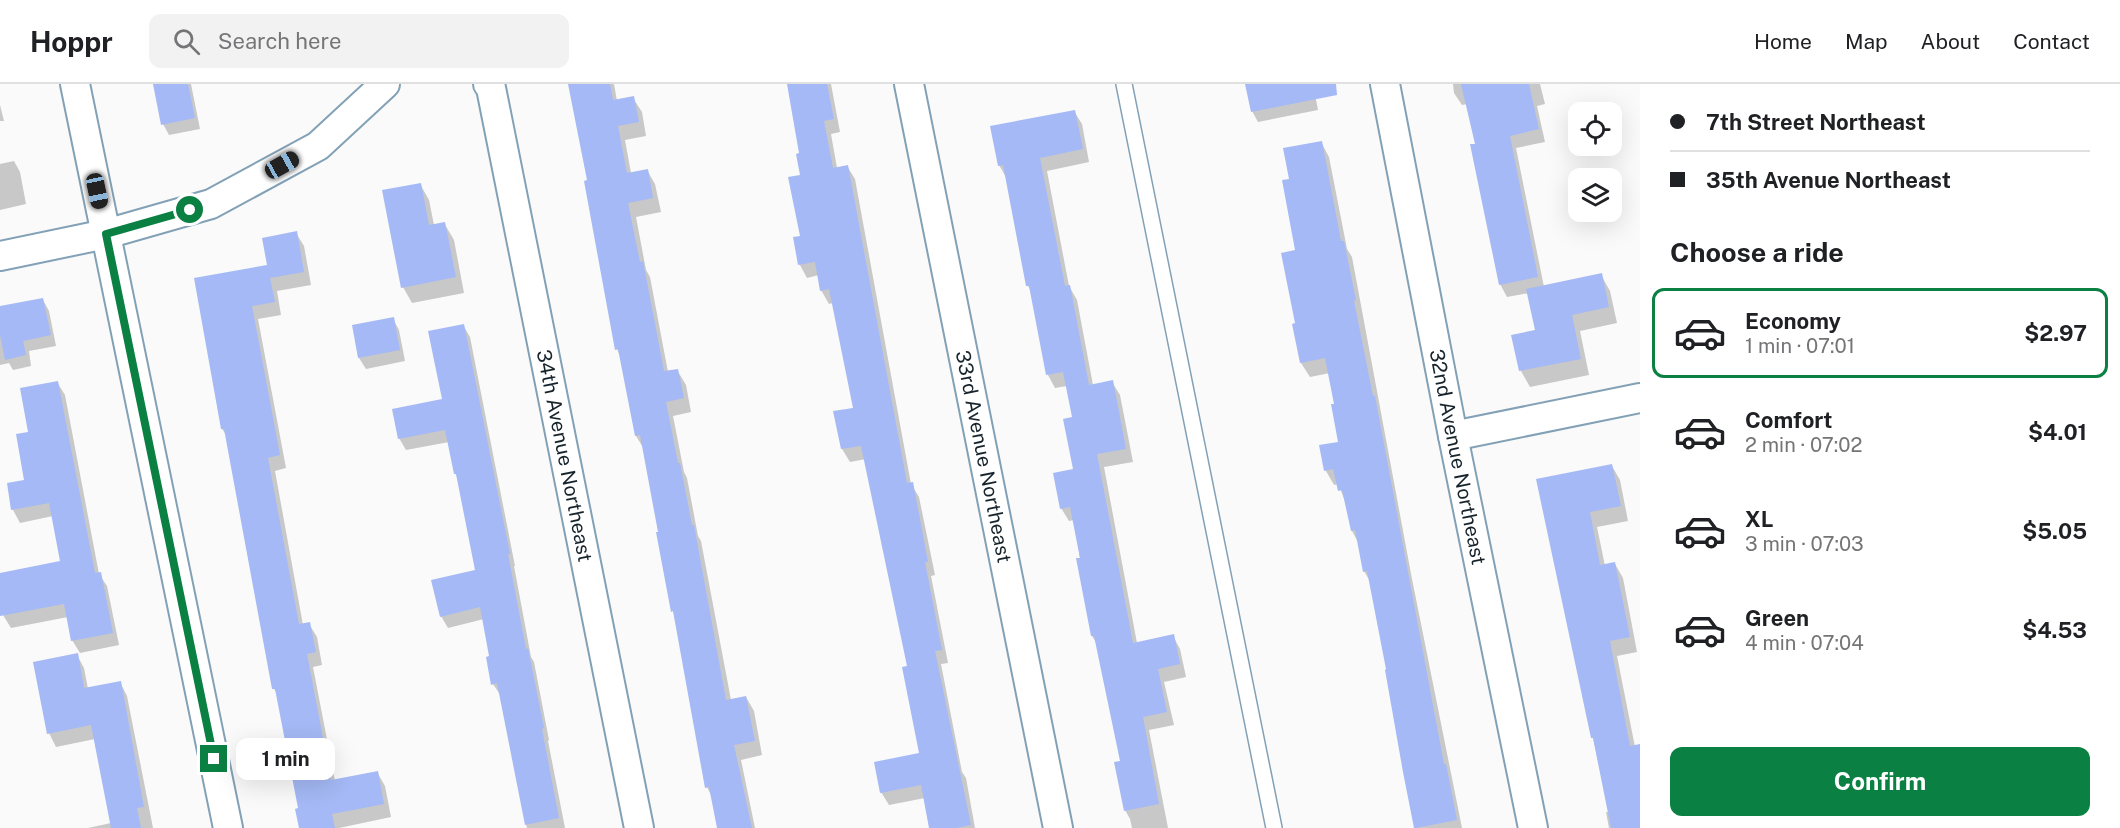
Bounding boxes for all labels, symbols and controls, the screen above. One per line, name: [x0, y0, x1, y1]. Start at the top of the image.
search box: [149, 14, 569, 68]
text: Hoppr: [30, 25, 113, 58]
icon: search: [170, 25, 203, 58]
text: Search here: [218, 28, 341, 54]
text: Home: [1754, 29, 1812, 54]
text: Map: [1845, 29, 1888, 54]
text: About: [1921, 29, 1980, 54]
text: Contact: [2013, 29, 2090, 54]
map controls: [1568, 102, 1622, 222]
button: locate: [1568, 102, 1622, 156]
text: 7th Street Northeast: [1706, 109, 1926, 135]
car: [262, 148, 302, 182]
text: 35th Avenue Northeast: [1706, 167, 1951, 193]
button: layers: [1568, 168, 1622, 222]
car: [84, 172, 110, 210]
route start: [176, 196, 203, 223]
text: Choose a ride: [1670, 236, 1844, 268]
icon: car: [1673, 306, 1727, 360]
text: Economy: [1745, 308, 1841, 334]
text: $2.97: [2024, 320, 2087, 346]
text: 1 min · 07:01: [1745, 334, 1855, 358]
street label: 32nd Avenue Northeast: [1424, 347, 1491, 567]
street label: 34th Avenue Northeast: [532, 348, 597, 564]
street label: 33rd Avenue Northeast: [951, 348, 1017, 565]
icon: car: [1673, 405, 1727, 459]
text: Comfort: [1745, 407, 1832, 433]
text: $4.01: [2028, 419, 2087, 445]
text: 2 min · 07:02: [1745, 433, 1862, 457]
icon: car: [1673, 504, 1727, 558]
text: XL: [1745, 506, 1773, 532]
text: $5.05: [2022, 518, 2087, 544]
text: 3 min · 07:03: [1745, 532, 1864, 556]
icon: car: [1673, 603, 1727, 657]
text: Green: [1745, 605, 1809, 631]
text: $4.53: [2022, 617, 2087, 643]
text: 4 min · 07:04: [1745, 631, 1864, 655]
callout: 1 min: [235, 738, 334, 780]
route end: [200, 745, 227, 772]
text: 1 min: [261, 747, 310, 771]
button: Confirm: [1670, 747, 2090, 816]

